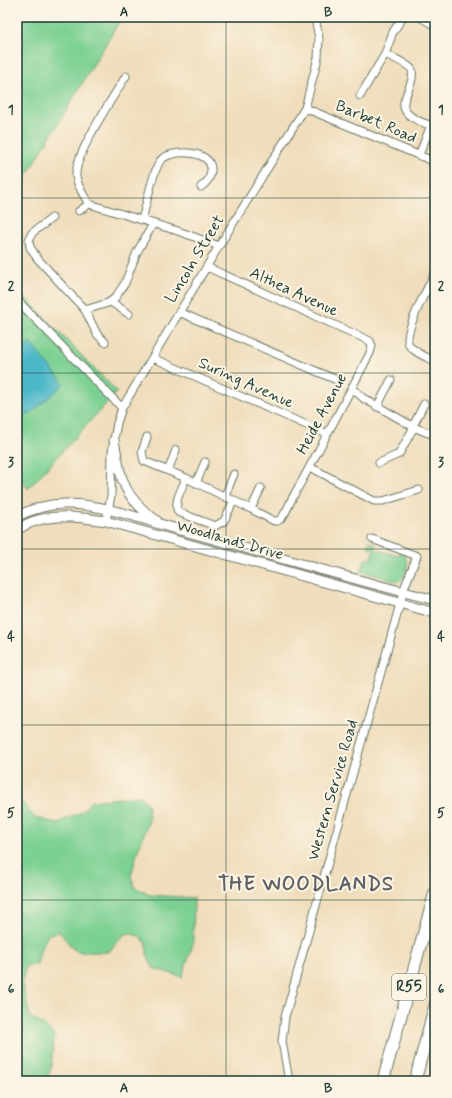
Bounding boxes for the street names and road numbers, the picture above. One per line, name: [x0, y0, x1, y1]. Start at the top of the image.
street label: Barbet Road: [332, 96, 420, 148]
street label: Lincoln Street: [160, 211, 230, 307]
street label: Althea Avenue: [246, 262, 342, 322]
street label: Suring Avenue: [195, 353, 297, 414]
street label: Heide Avenue: [292, 370, 352, 458]
street label: Woodlands Drive: [174, 515, 286, 565]
street label: Western Service Road: [303, 717, 363, 863]
road number: R55: [392, 974, 426, 1000]

